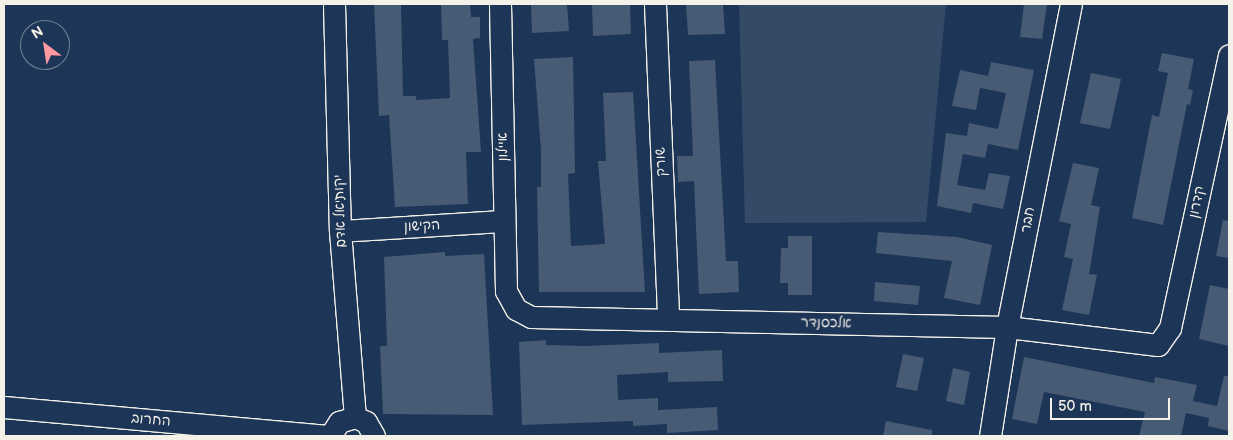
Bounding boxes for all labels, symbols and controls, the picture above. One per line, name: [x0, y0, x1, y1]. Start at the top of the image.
north arrow: [20, 20, 70, 70]
text: N: [29, 23, 46, 43]
street label: איילון: [494, 132, 512, 162]
street label: שורק: [652, 147, 670, 177]
street label: יקותיאל אדם: [330, 174, 350, 248]
street label: קדרון: [1185, 184, 1209, 220]
street label: חבר: [1017, 206, 1039, 234]
street label: הקישון: [403, 217, 441, 235]
street label: אלכסנדר: [801, 314, 851, 332]
scale bar: [1053, 388, 1173, 420]
text: 50 m: [1058, 397, 1092, 416]
street label: החרוב: [131, 410, 171, 430]

